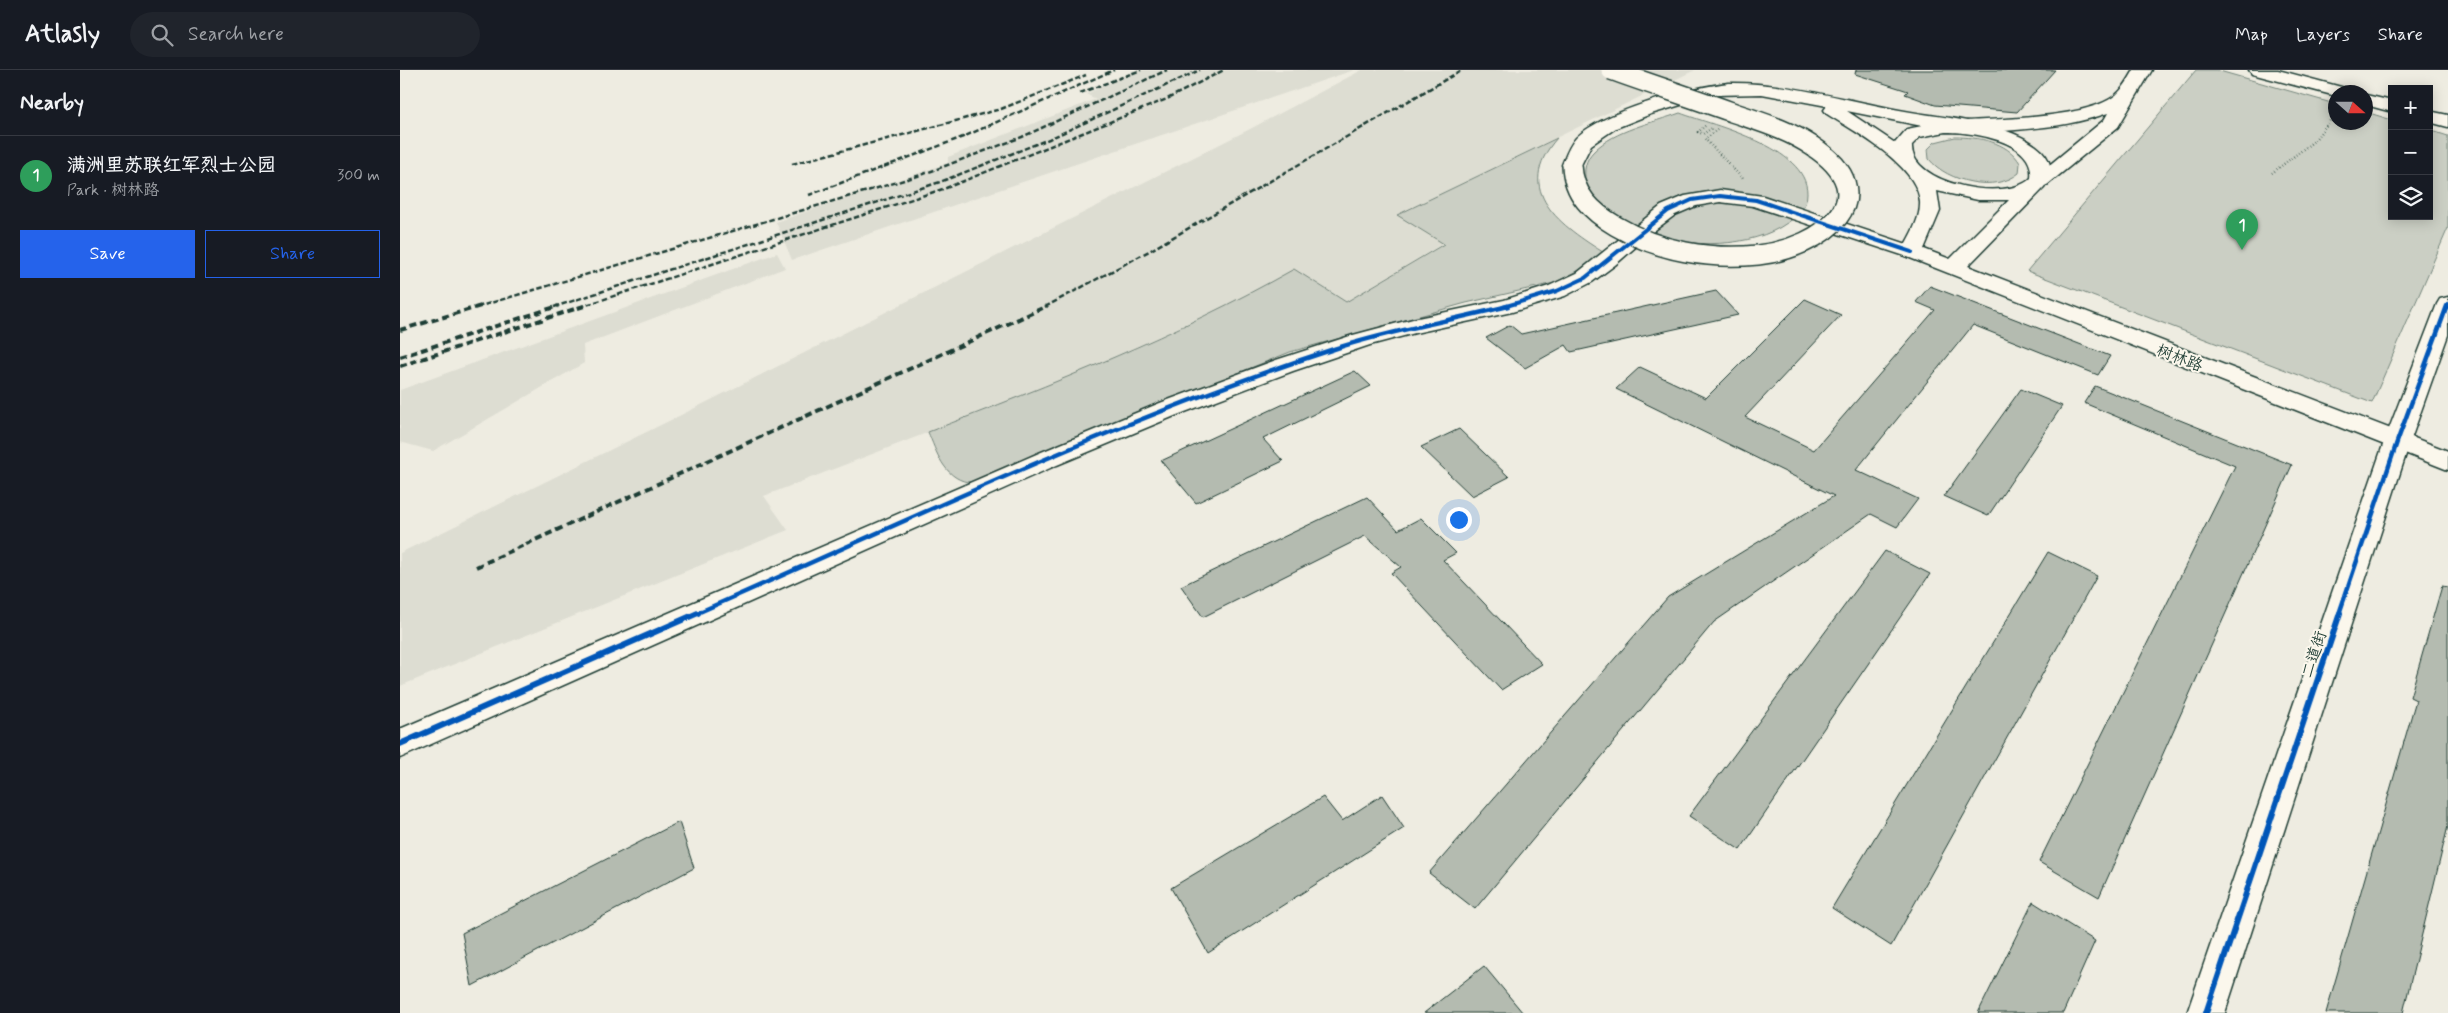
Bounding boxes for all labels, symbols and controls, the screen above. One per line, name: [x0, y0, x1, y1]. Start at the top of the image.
search box: [130, 12, 480, 57]
text: Atlasly: [25, 19, 100, 50]
icon: search: [148, 21, 176, 49]
text: Search here: [188, 22, 284, 47]
text: Map: [2235, 23, 2268, 47]
text: Layers: [2296, 23, 2350, 47]
text: Share: [2378, 23, 2423, 47]
north arrow: [2328, 85, 2373, 130]
map controls: [2388, 85, 2433, 220]
button: +: [2388, 85, 2433, 130]
text: Nearby: [20, 89, 84, 117]
button: −: [2388, 130, 2433, 175]
text: 满洲里苏联红军烈士公园: [67, 153, 276, 178]
text: 1: [32, 165, 40, 186]
text: 300 m: [337, 165, 380, 186]
button: layers: [2388, 175, 2433, 220]
text: Park · 树林路: [67, 180, 159, 201]
pin: 1: [2226, 209, 2258, 250]
button: Save: [20, 230, 195, 278]
button: Share: [205, 230, 380, 278]
street label: 树林路: [2153, 340, 2206, 377]
your location: [1446, 507, 1472, 533]
street label: 二道街: [2297, 628, 2332, 681]

